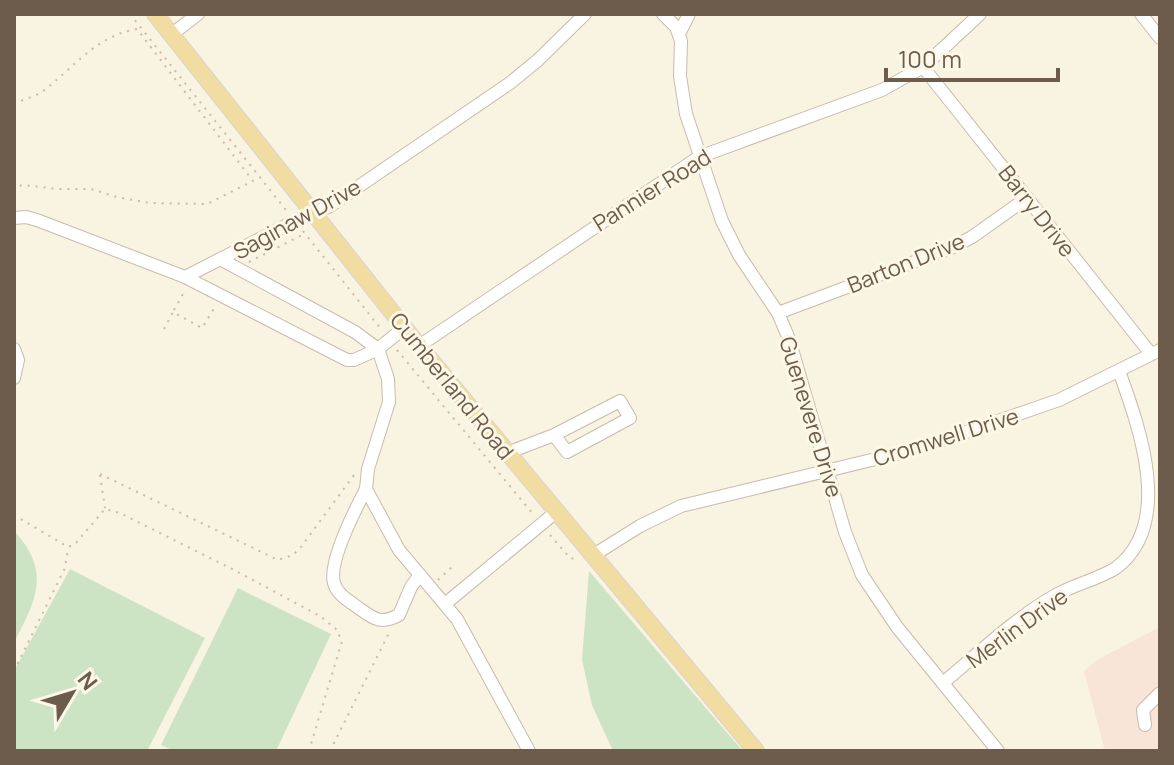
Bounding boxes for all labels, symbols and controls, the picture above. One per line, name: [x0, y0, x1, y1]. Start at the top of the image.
scale bar: [886, 32, 1058, 82]
text: 100 m: [898, 42, 962, 75]
street label: Pannier Road: [587, 142, 717, 238]
street label: Barry Drive: [992, 159, 1082, 263]
street label: Saginaw Drive: [228, 172, 366, 266]
street label: Barton Drive: [843, 226, 969, 300]
street label: Cumberland Road: [383, 306, 521, 466]
street label: Guenevere Drive: [772, 333, 850, 501]
street label: Cromwell Drive: [870, 401, 1022, 473]
street label: Merlin Drive: [960, 581, 1074, 675]
north arrow: [32, 653, 112, 733]
text: N: [71, 665, 104, 696]

